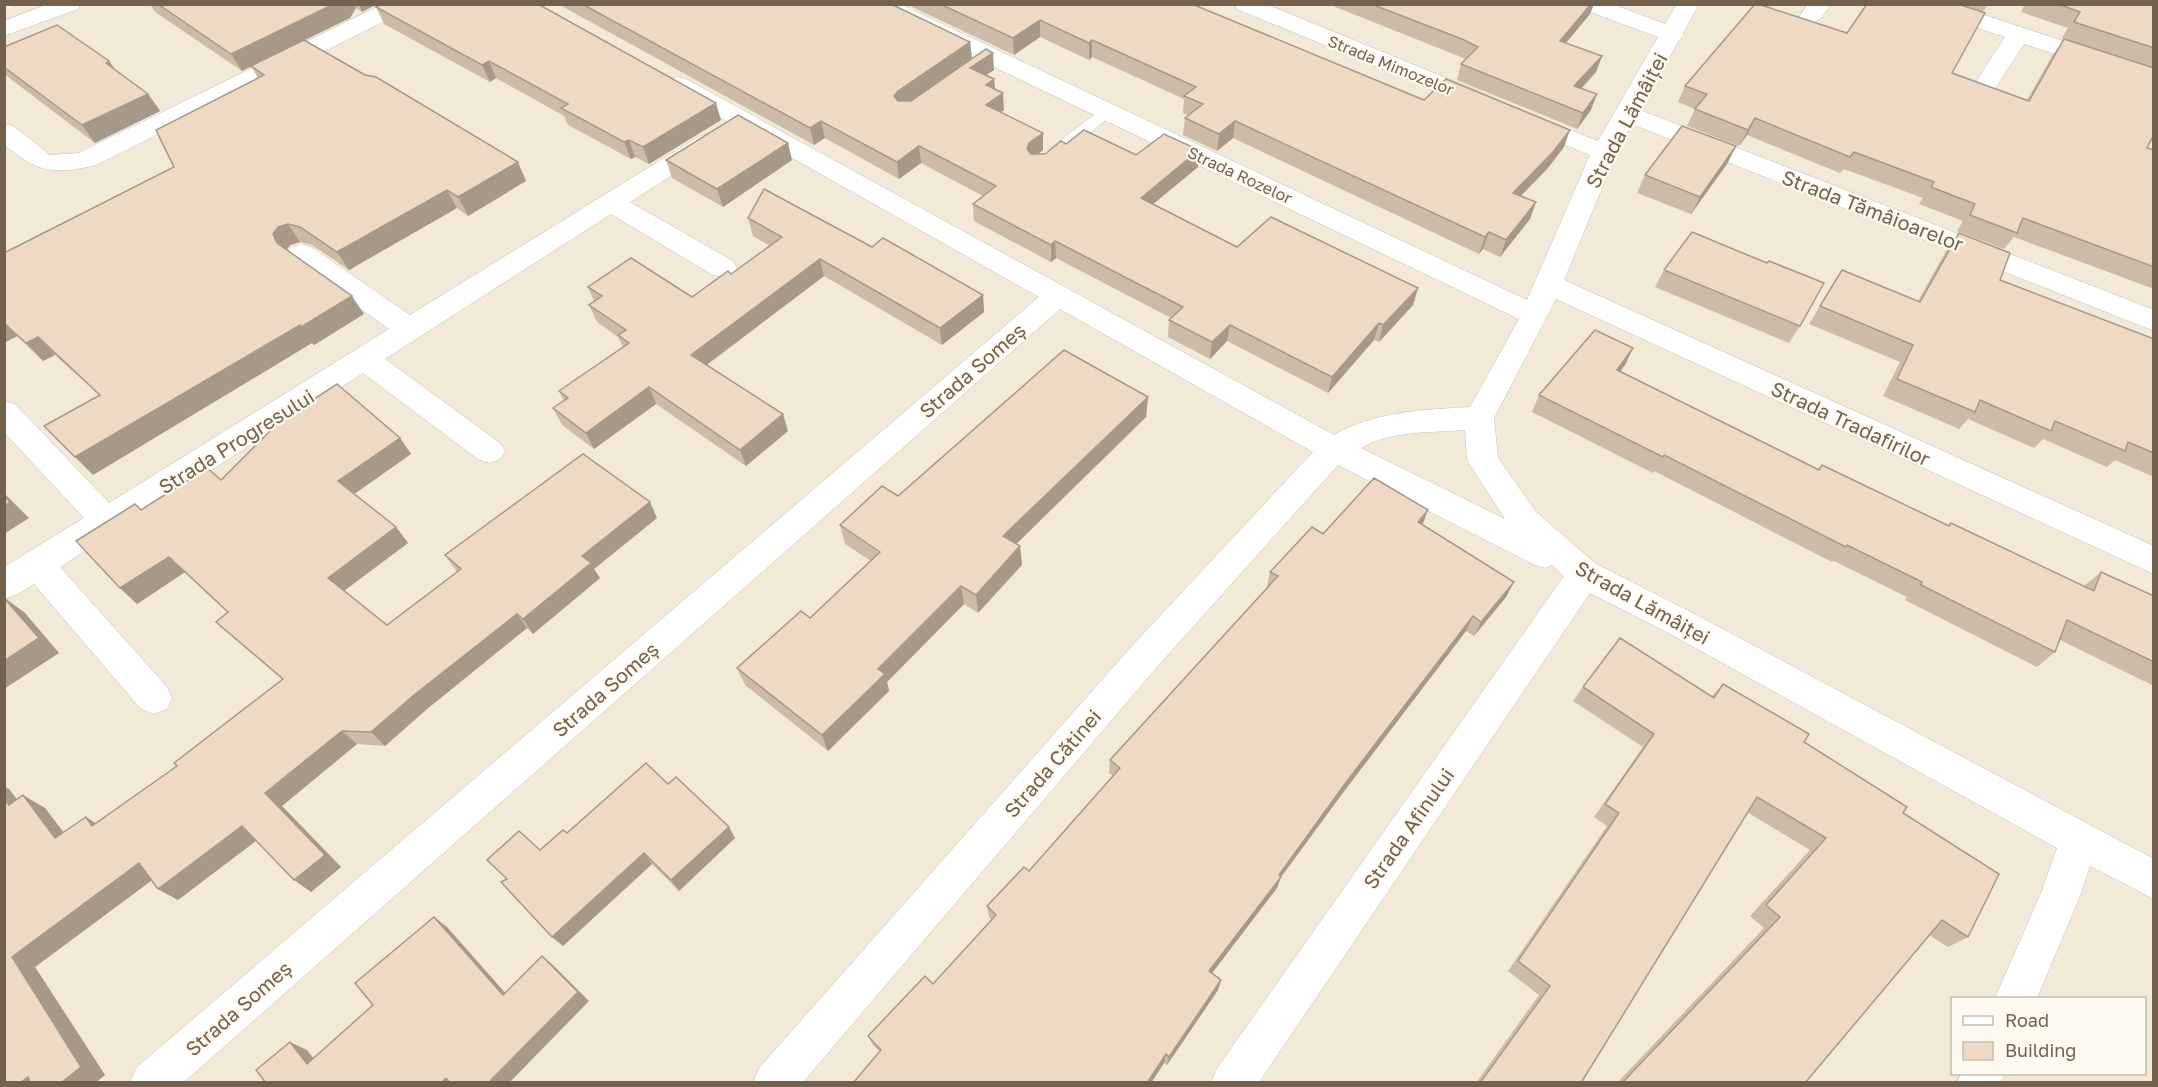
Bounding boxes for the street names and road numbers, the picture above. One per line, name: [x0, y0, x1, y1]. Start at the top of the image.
street label: Strada Mimozelor: [1325, 31, 1457, 99]
street label: Strada Lămâiței: [1580, 48, 1673, 192]
street label: Strada Rozelor: [1185, 142, 1295, 208]
street label: Strada Tămâioarelor: [1779, 164, 1967, 256]
street label: Strada Someș: [914, 317, 1031, 423]
street label: Strada Tradafirilor: [1768, 376, 1935, 470]
street label: Strada Progresului: [154, 383, 318, 499]
street label: Strada Lămâiței: [1571, 555, 1714, 650]
street label: Strada Someș: [547, 636, 664, 742]
street label: Strada Cătinei: [999, 704, 1105, 822]
street label: Strada Afinului: [1357, 763, 1459, 893]
street label: Strada Someș: [180, 955, 297, 1061]

